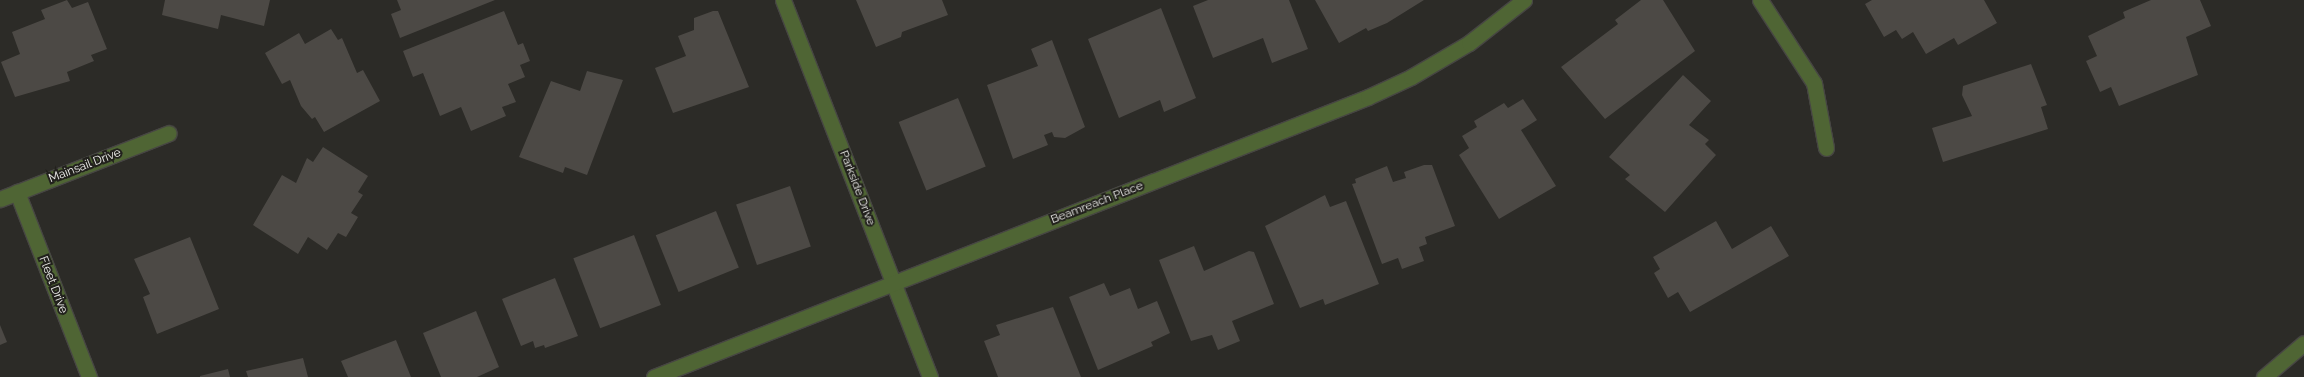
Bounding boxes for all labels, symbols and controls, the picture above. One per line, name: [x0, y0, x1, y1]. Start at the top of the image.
street label: Mainsail Drive: [47, 146, 123, 186]
street label: Parkside Drive: [836, 148, 878, 228]
street label: Beamreach Place: [1049, 179, 1145, 227]
street label: Fleet Drive: [36, 254, 70, 316]

